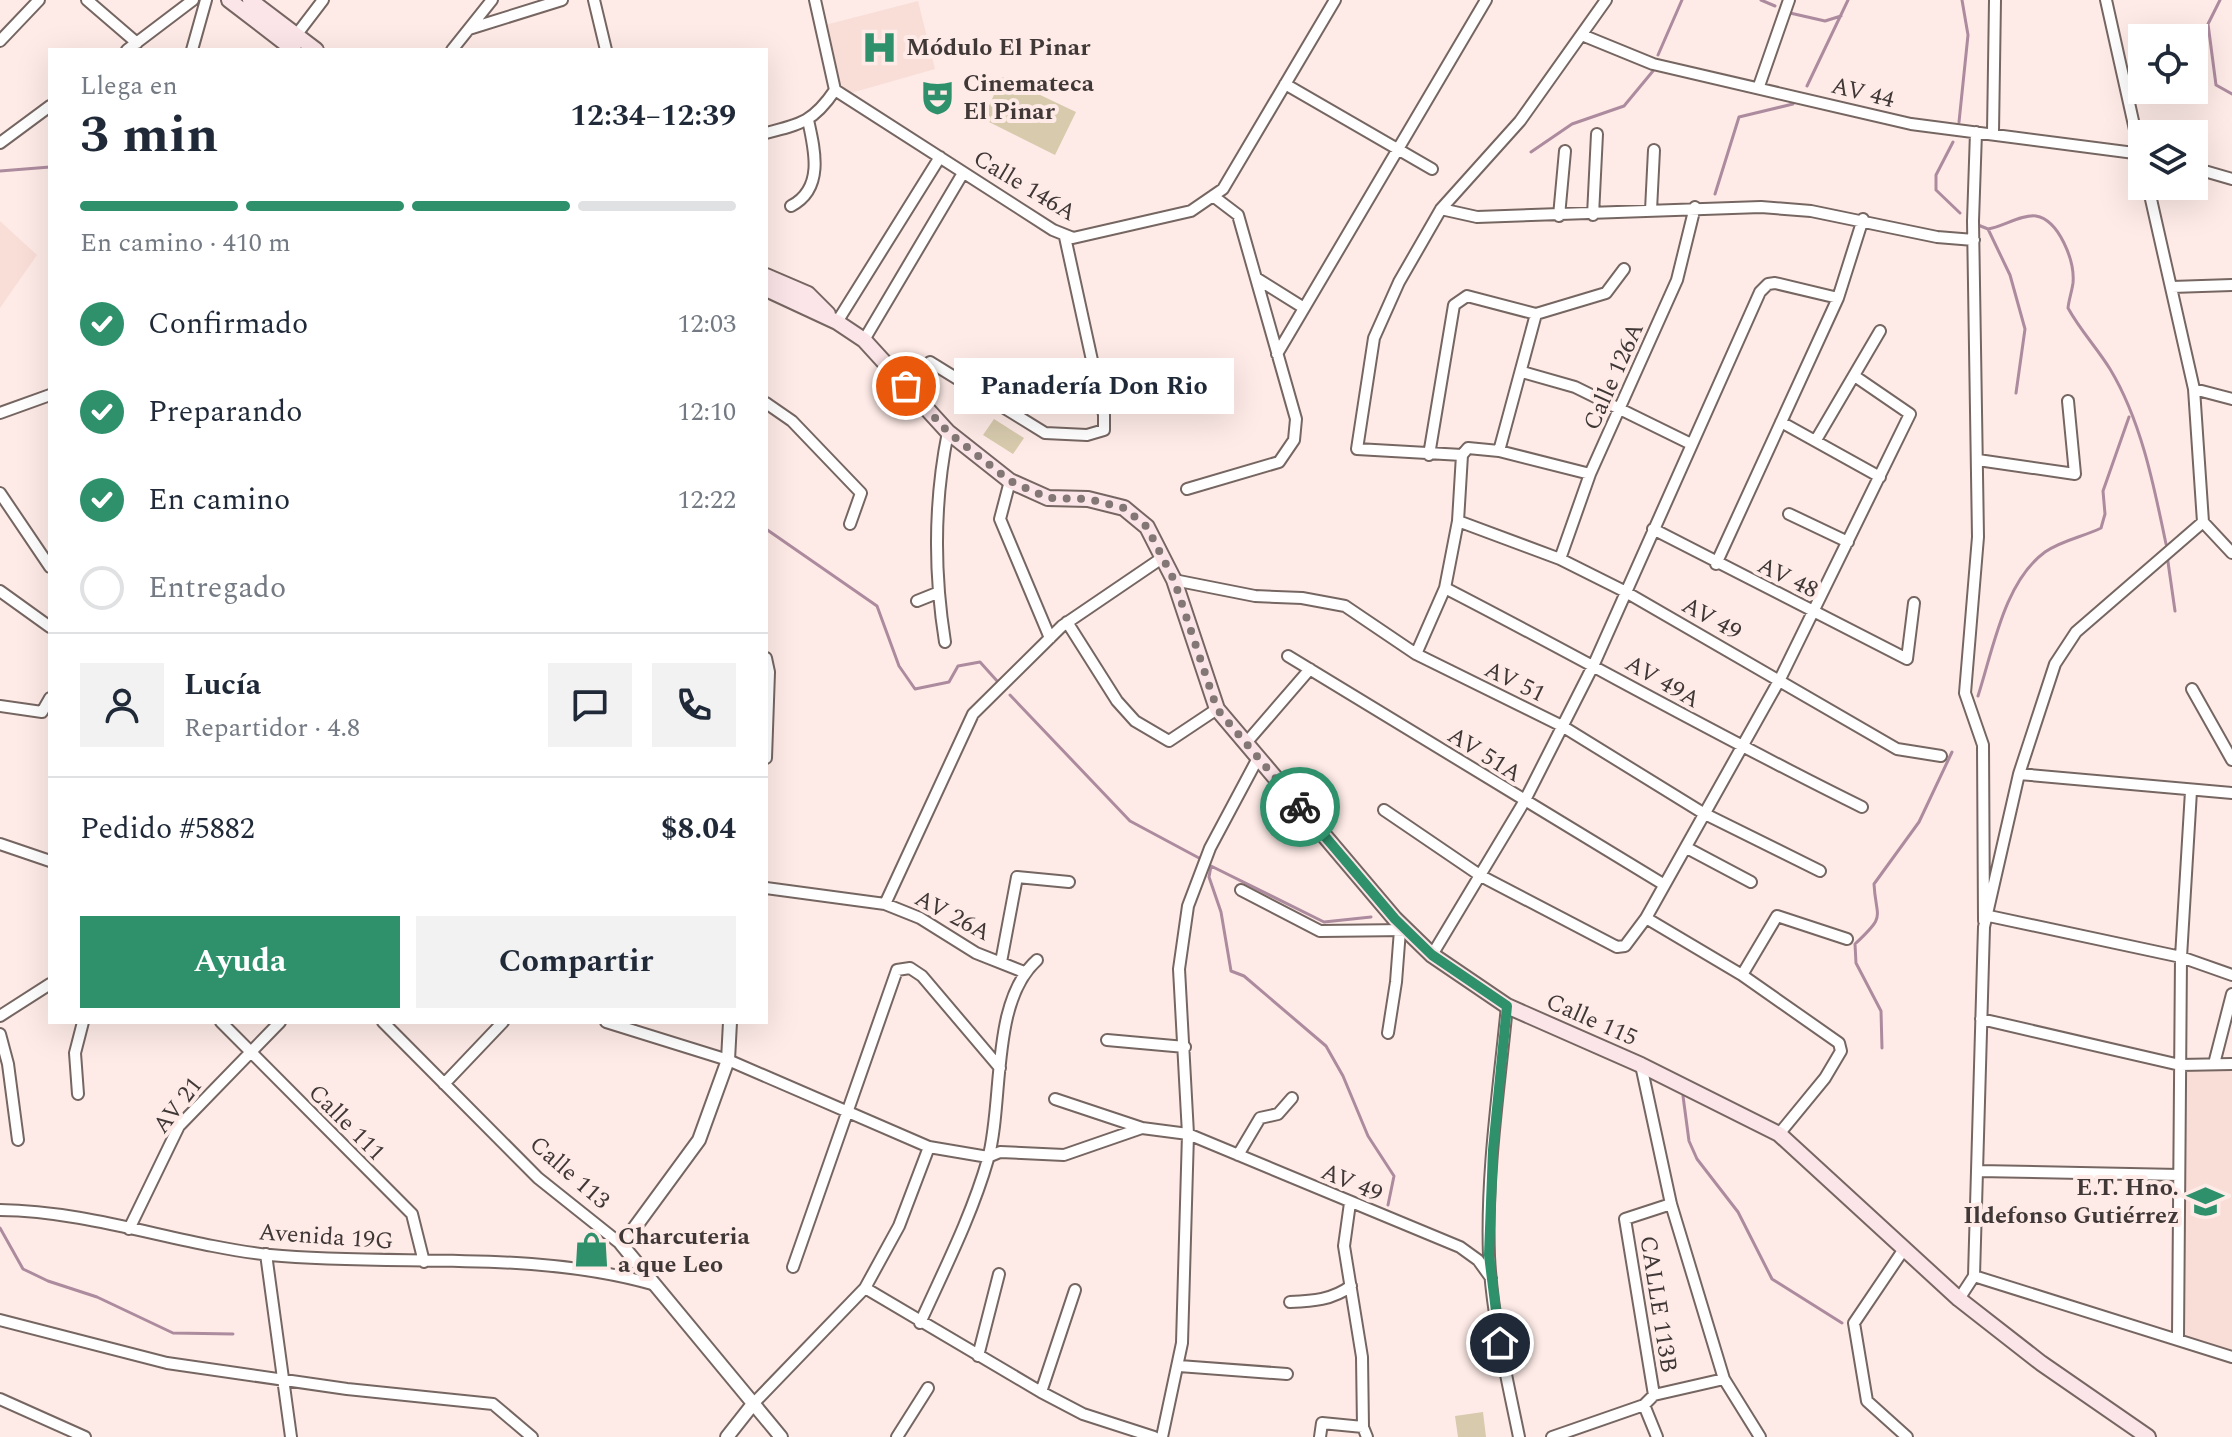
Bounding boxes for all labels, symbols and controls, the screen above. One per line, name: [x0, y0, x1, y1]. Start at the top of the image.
map controls: [2128, 24, 2208, 200]
button: locate: [2128, 24, 2208, 104]
hospital icon: Módulo El Pinar: [861, 28, 899, 66]
place label: Módulo El Pinar: [906, 30, 1091, 66]
text: Llega en: [80, 66, 178, 106]
place label: Cinemateca El Pinar: [963, 66, 1095, 130]
street label: AV 44: [1827, 68, 1898, 118]
theatre icon: Cinemateca El Pinar: [918, 78, 956, 116]
text: 12:34–12:39: [570, 93, 736, 139]
text: 3 min: [80, 96, 218, 175]
button: layers: [2128, 120, 2208, 200]
street label: Calle 146A: [966, 141, 1083, 231]
text: En camino · 410 m: [80, 223, 291, 263]
text: Confirmado: [148, 301, 308, 347]
icon: check: [80, 302, 124, 346]
text: 12:03: [677, 304, 736, 344]
street label: Calle 126A: [1574, 317, 1654, 436]
pin: [872, 352, 940, 420]
callout: Panadería Don Rio: [954, 358, 1234, 414]
icon: bag: [884, 364, 928, 408]
text: Panadería Don Rio: [980, 366, 1208, 406]
text: Preparando: [148, 389, 302, 435]
icon: check: [80, 390, 124, 434]
text: 12:10: [677, 392, 736, 432]
text: En camino: [148, 477, 290, 523]
icon: check: [80, 478, 124, 522]
text: 12:22: [677, 480, 736, 520]
street label: AV 48: [1751, 548, 1824, 608]
text: Entregado: [148, 565, 286, 611]
street label: AV 49: [1675, 588, 1748, 650]
street label: AV 49A: [1618, 646, 1707, 718]
street label: AV 51: [1478, 652, 1551, 712]
text: Lucía: [184, 662, 261, 708]
button: person: [80, 663, 164, 747]
button: chat: [548, 663, 632, 747]
button: phone: [652, 663, 736, 747]
text: Repartidor · 4.8: [184, 708, 360, 748]
street label: AV 51A: [1440, 718, 1529, 792]
courier: [1260, 767, 1340, 847]
icon: bike: [1278, 785, 1322, 829]
text: Pedido #5882: [80, 806, 255, 852]
text: $8.04: [661, 806, 736, 852]
street label: AV 26A: [908, 881, 997, 951]
button: Ayuda: [80, 916, 400, 1008]
button: Compartir: [416, 916, 736, 1008]
street label: Calle 115: [1540, 984, 1643, 1056]
street label: AV 21: [144, 1069, 212, 1142]
street label: Calle 111: [299, 1076, 393, 1170]
street label: Calle 113: [521, 1127, 618, 1218]
street label: AV 49: [1315, 1154, 1388, 1212]
place label: E.T. Hno. Ildefonso Gutiérrez: [1963, 1170, 2179, 1234]
school or university icon: E.T. Hno. Ildefonso Gutiérrez: [2186, 1182, 2224, 1220]
street label: Avenida 19G: [257, 1214, 395, 1260]
place label: Charcuteria a que Leo: [618, 1219, 750, 1283]
shop icon: Charcuteria a que Leo: [573, 1231, 611, 1269]
street label: CALLE 113B: [1629, 1233, 1687, 1375]
pin: [1466, 1309, 1534, 1377]
icon: home: [1478, 1321, 1522, 1365]

